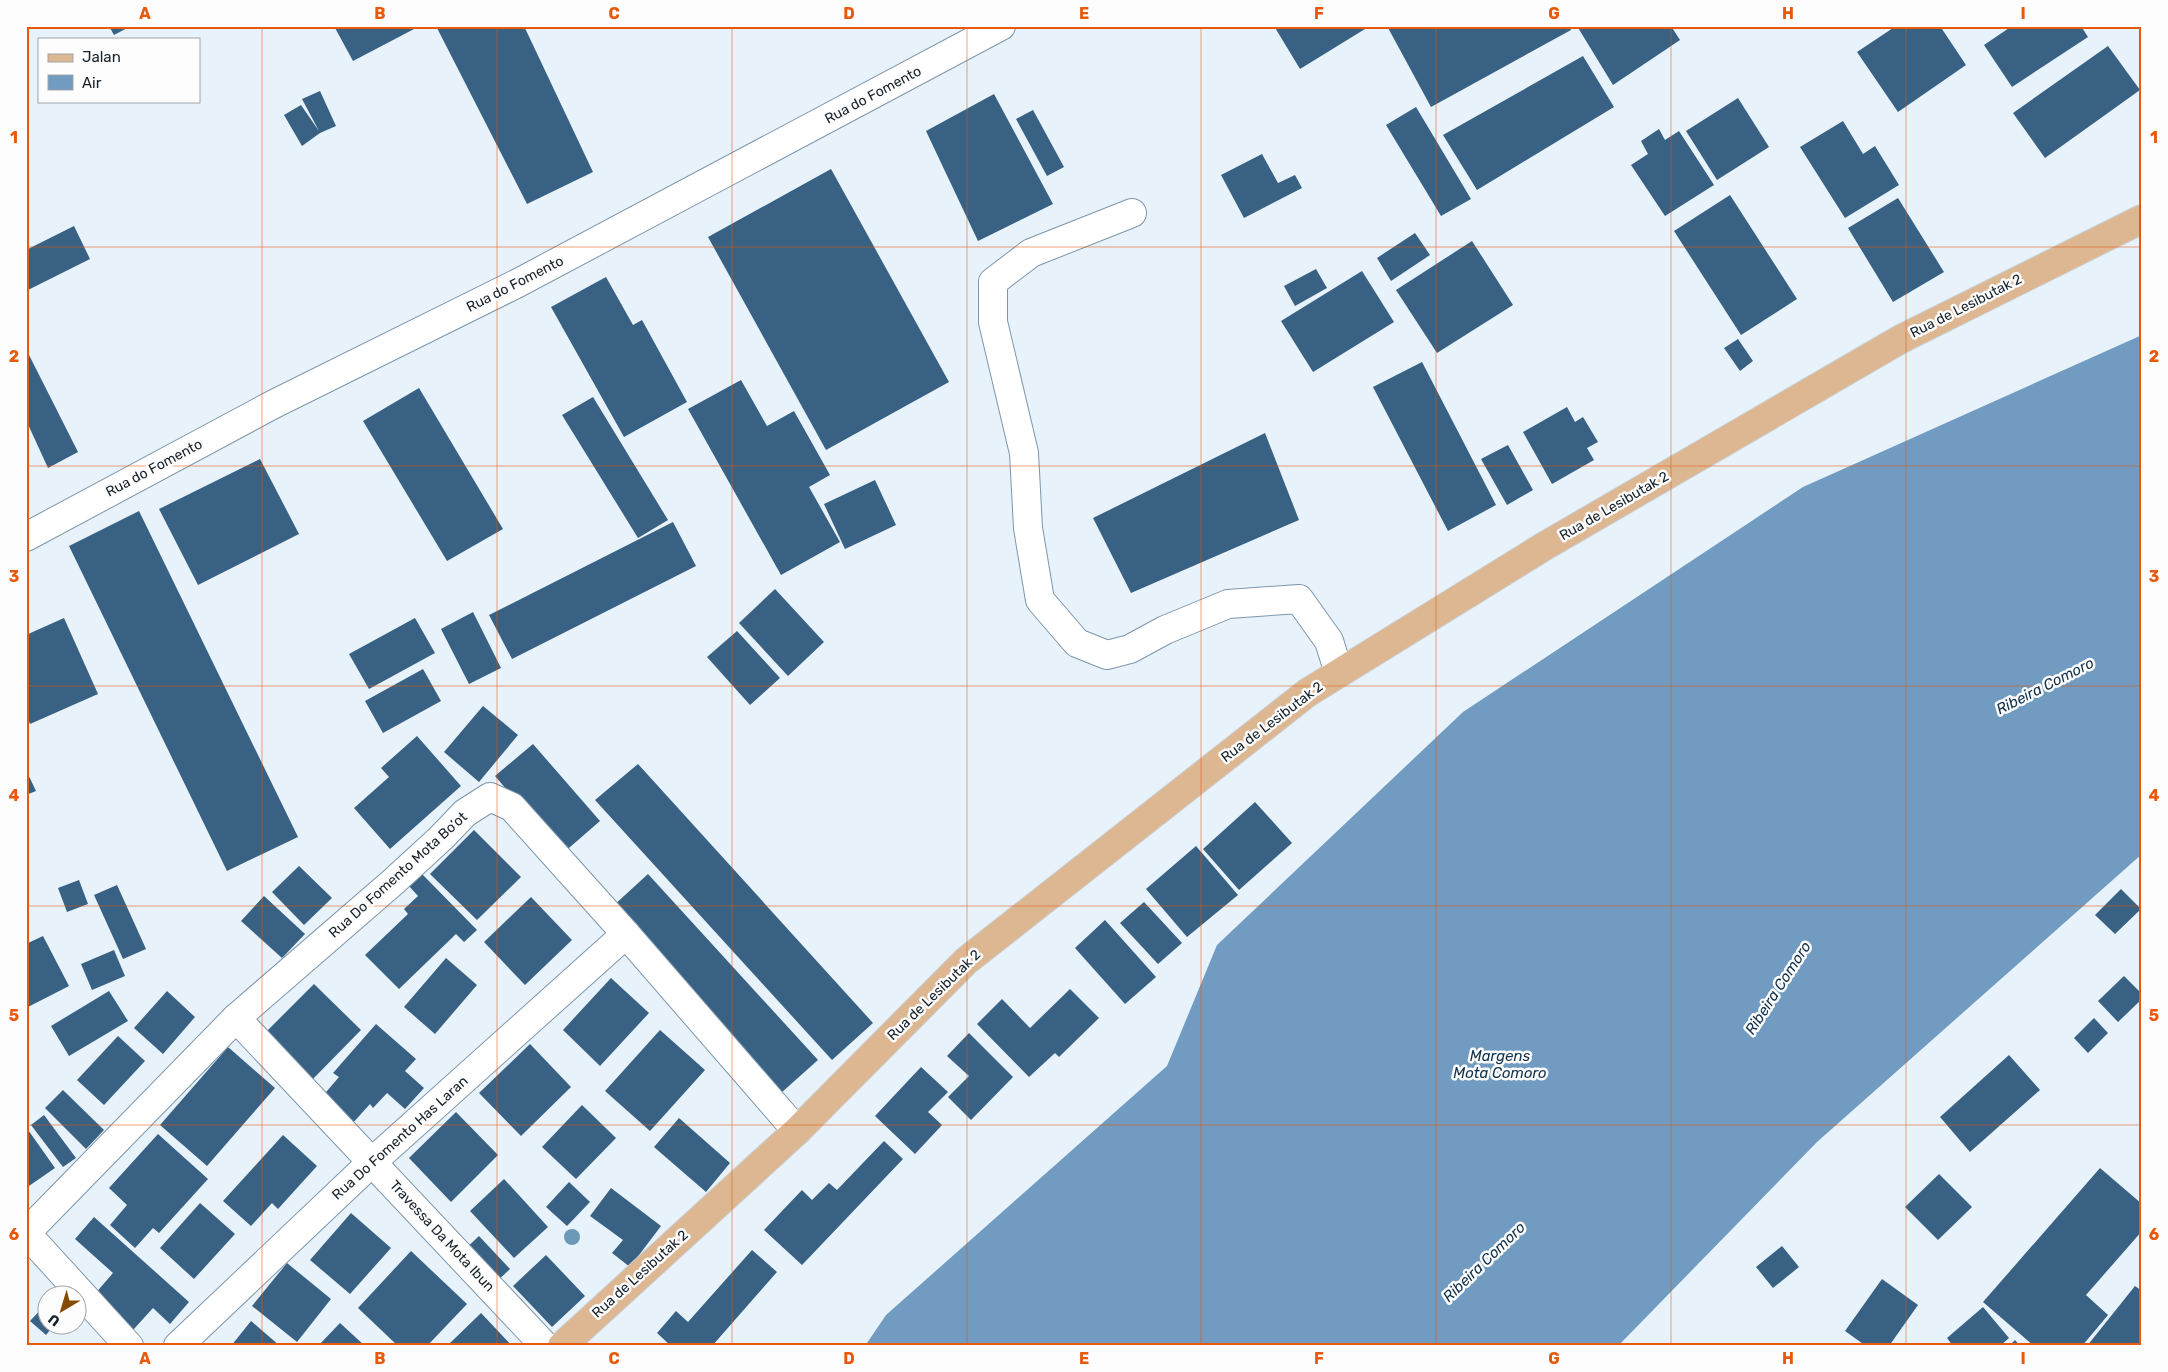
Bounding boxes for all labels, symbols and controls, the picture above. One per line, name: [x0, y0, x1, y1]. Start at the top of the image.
text: A: [139, 4, 151, 23]
text: B: [374, 4, 386, 23]
text: C: [608, 4, 620, 23]
text: D: [843, 4, 855, 23]
text: E: [1079, 4, 1089, 23]
text: F: [1314, 4, 1324, 23]
text: G: [1548, 4, 1560, 23]
text: H: [1782, 4, 1794, 23]
text: I: [2020, 4, 2026, 23]
legend: [38, 38, 200, 102]
text: Jalan: [82, 48, 121, 66]
street label: Rua do Fomento: [822, 62, 924, 128]
text: Air: [82, 74, 102, 92]
text: 1: [10, 128, 18, 147]
text: 1: [2150, 128, 2158, 147]
street label: Rua do Fomento: [464, 252, 566, 316]
street label: Rua de Lesibutak 2: [1907, 270, 2025, 342]
text: 2: [9, 347, 19, 366]
text: 2: [2149, 347, 2159, 366]
street label: Rua do Fomento: [103, 435, 205, 501]
street label: Rua de Lesibutak 2: [1556, 468, 1672, 544]
text: 3: [9, 567, 19, 586]
text: 3: [2149, 567, 2159, 586]
water label: Ribeira Comoro: [1993, 653, 2097, 718]
street label: Rua de Lesibutak 2: [1218, 678, 1326, 766]
text: 4: [9, 786, 20, 805]
text: 4: [2149, 786, 2160, 805]
street label: Rua Do Fomento Mota Bo’ot: [325, 808, 471, 942]
water label: Ribeira Comoro: [1741, 938, 1815, 1038]
street label: Rua de Lesibutak 2: [884, 946, 984, 1044]
text: 5: [9, 1006, 19, 1025]
text: 5: [2149, 1006, 2159, 1025]
water label: Margens Mota Comoro: [1453, 1047, 1547, 1082]
street label: Rua Do Fomento Has Laran: [329, 1073, 471, 1203]
street label: Travessa Da Mota Ibun: [386, 1177, 498, 1295]
water label: Ribeira Comoro: [1439, 1218, 1529, 1306]
text: 6: [9, 1225, 19, 1244]
text: 6: [2149, 1225, 2159, 1244]
street label: Rua de Lesibutak 2: [589, 1226, 691, 1322]
north arrow: [38, 1284, 88, 1334]
text: U: [45, 1310, 64, 1330]
text: A: [139, 1349, 151, 1368]
text: B: [374, 1349, 386, 1368]
text: C: [608, 1349, 620, 1368]
text: D: [843, 1349, 855, 1368]
text: E: [1079, 1349, 1089, 1368]
text: F: [1314, 1349, 1324, 1368]
text: G: [1548, 1349, 1560, 1368]
text: H: [1782, 1349, 1794, 1368]
text: I: [2020, 1349, 2026, 1368]

